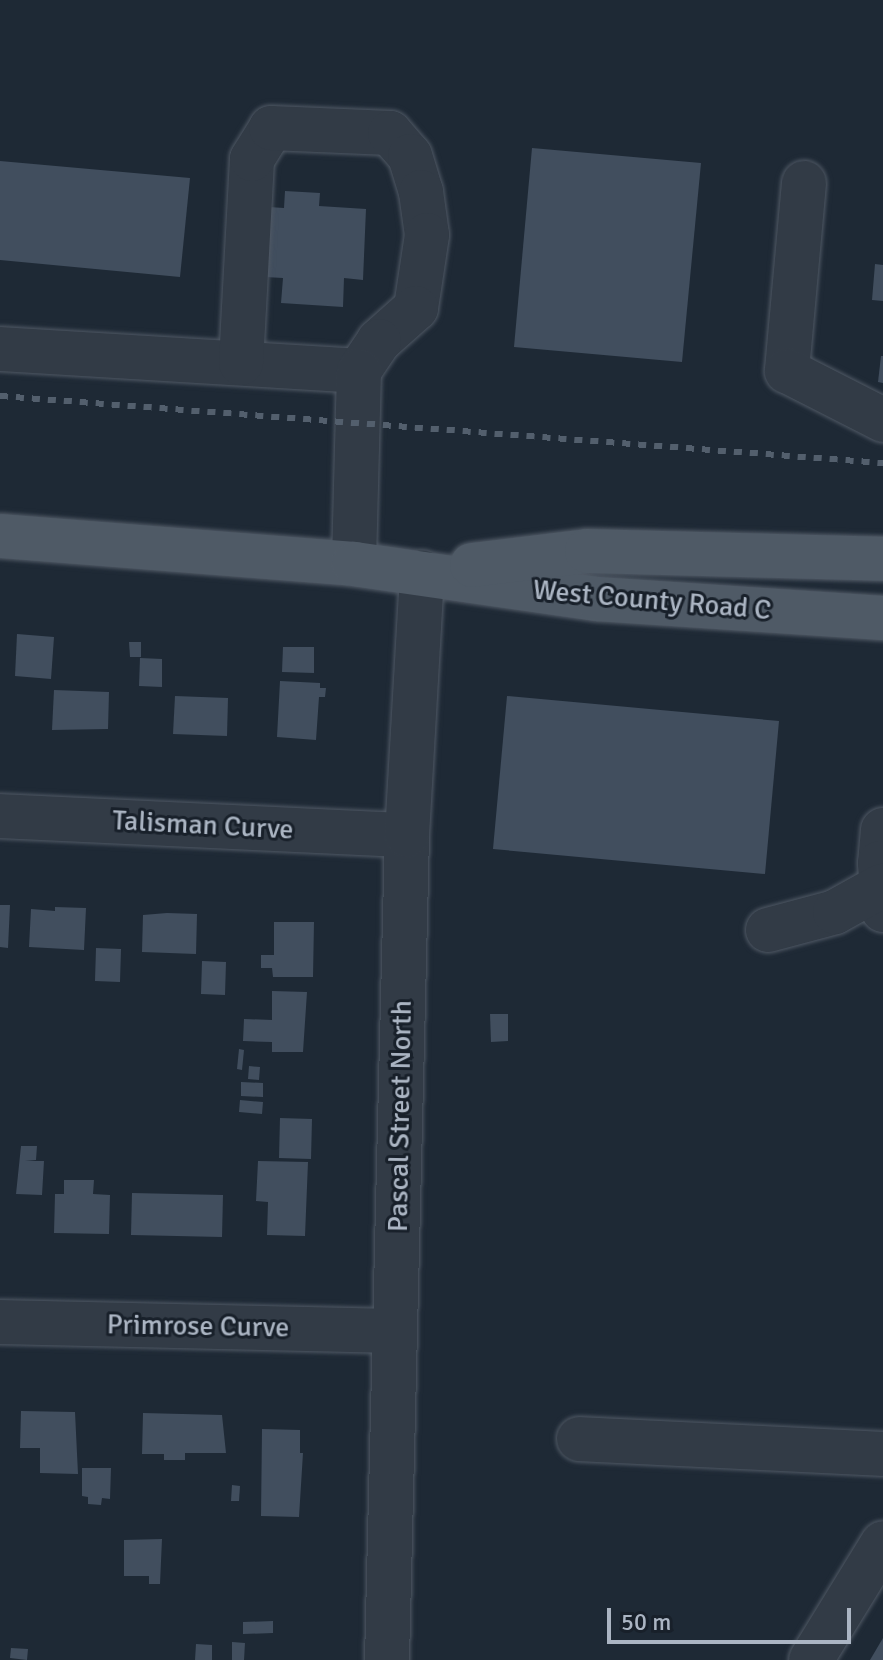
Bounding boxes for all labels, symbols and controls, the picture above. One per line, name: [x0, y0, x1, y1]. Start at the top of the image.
street label: West County Road C: [532, 573, 772, 627]
street label: Talisman Curve: [112, 803, 294, 847]
street label: Pascal Street North: [381, 1000, 419, 1232]
street label: Primrose Curve: [106, 1308, 290, 1344]
scale bar: [611, 1592, 855, 1642]
text: 50 m: [621, 1607, 671, 1637]

